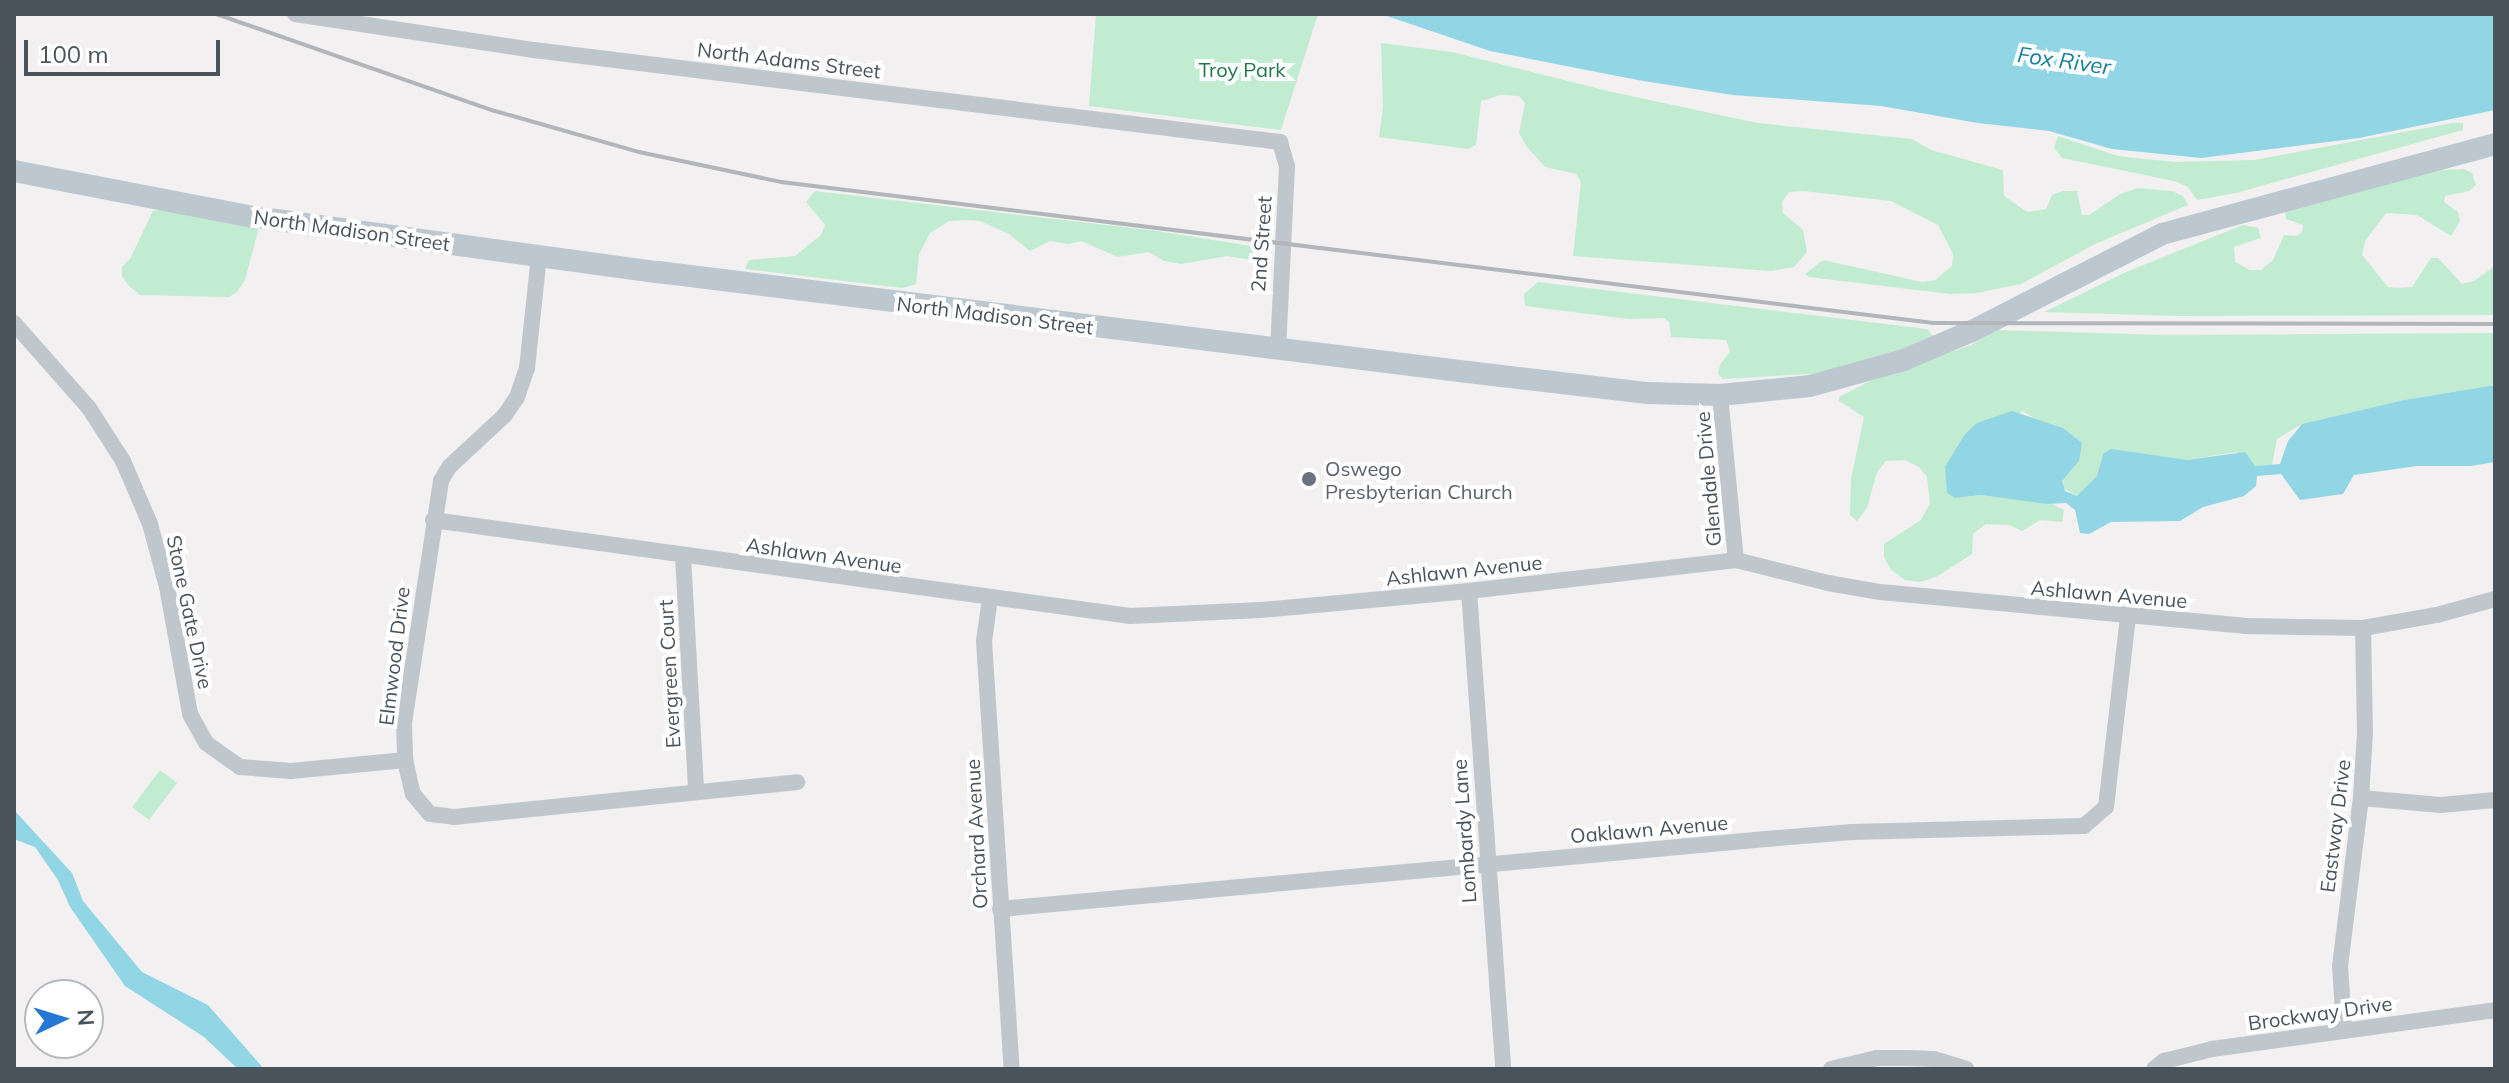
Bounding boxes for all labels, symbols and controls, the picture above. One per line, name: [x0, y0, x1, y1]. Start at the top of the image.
scale bar: [28, 24, 224, 74]
street label: North Adams Street: [696, 37, 882, 83]
text: 100 m: [38, 39, 109, 69]
water label: Fox River: [2016, 41, 2112, 81]
park label: Troy Park: [1199, 57, 1285, 81]
street label: 2nd Street: [1246, 195, 1276, 293]
street label: North Madison Street: [252, 204, 452, 256]
street label: North Madison Street: [895, 291, 1095, 339]
street label: Glendale Drive: [1690, 411, 1726, 547]
place label: Oswego Presbyterian Church: [1325, 456, 1513, 503]
marker: Oswego Presbyterian Church: [1300, 470, 1318, 488]
street label: Ashlawn Avenue: [745, 532, 903, 578]
street label: Stone Gate Drive: [162, 533, 218, 691]
street label: Ashlawn Avenue: [1385, 550, 1543, 590]
street label: Ashlawn Avenue: [2030, 575, 2188, 613]
street label: Elmwood Drive: [374, 585, 414, 727]
street label: Evergreen Court: [653, 599, 685, 749]
street label: Orchard Avenue: [960, 758, 992, 910]
street label: Lombardy Lane: [1447, 758, 1481, 904]
street label: Eastway Drive: [2315, 758, 2355, 894]
street label: Oaklawn Avenue: [1569, 810, 1729, 848]
north arrow: [24, 979, 104, 1059]
street label: Brockway Drive: [2246, 991, 2394, 1035]
text: N: [71, 1008, 100, 1027]

